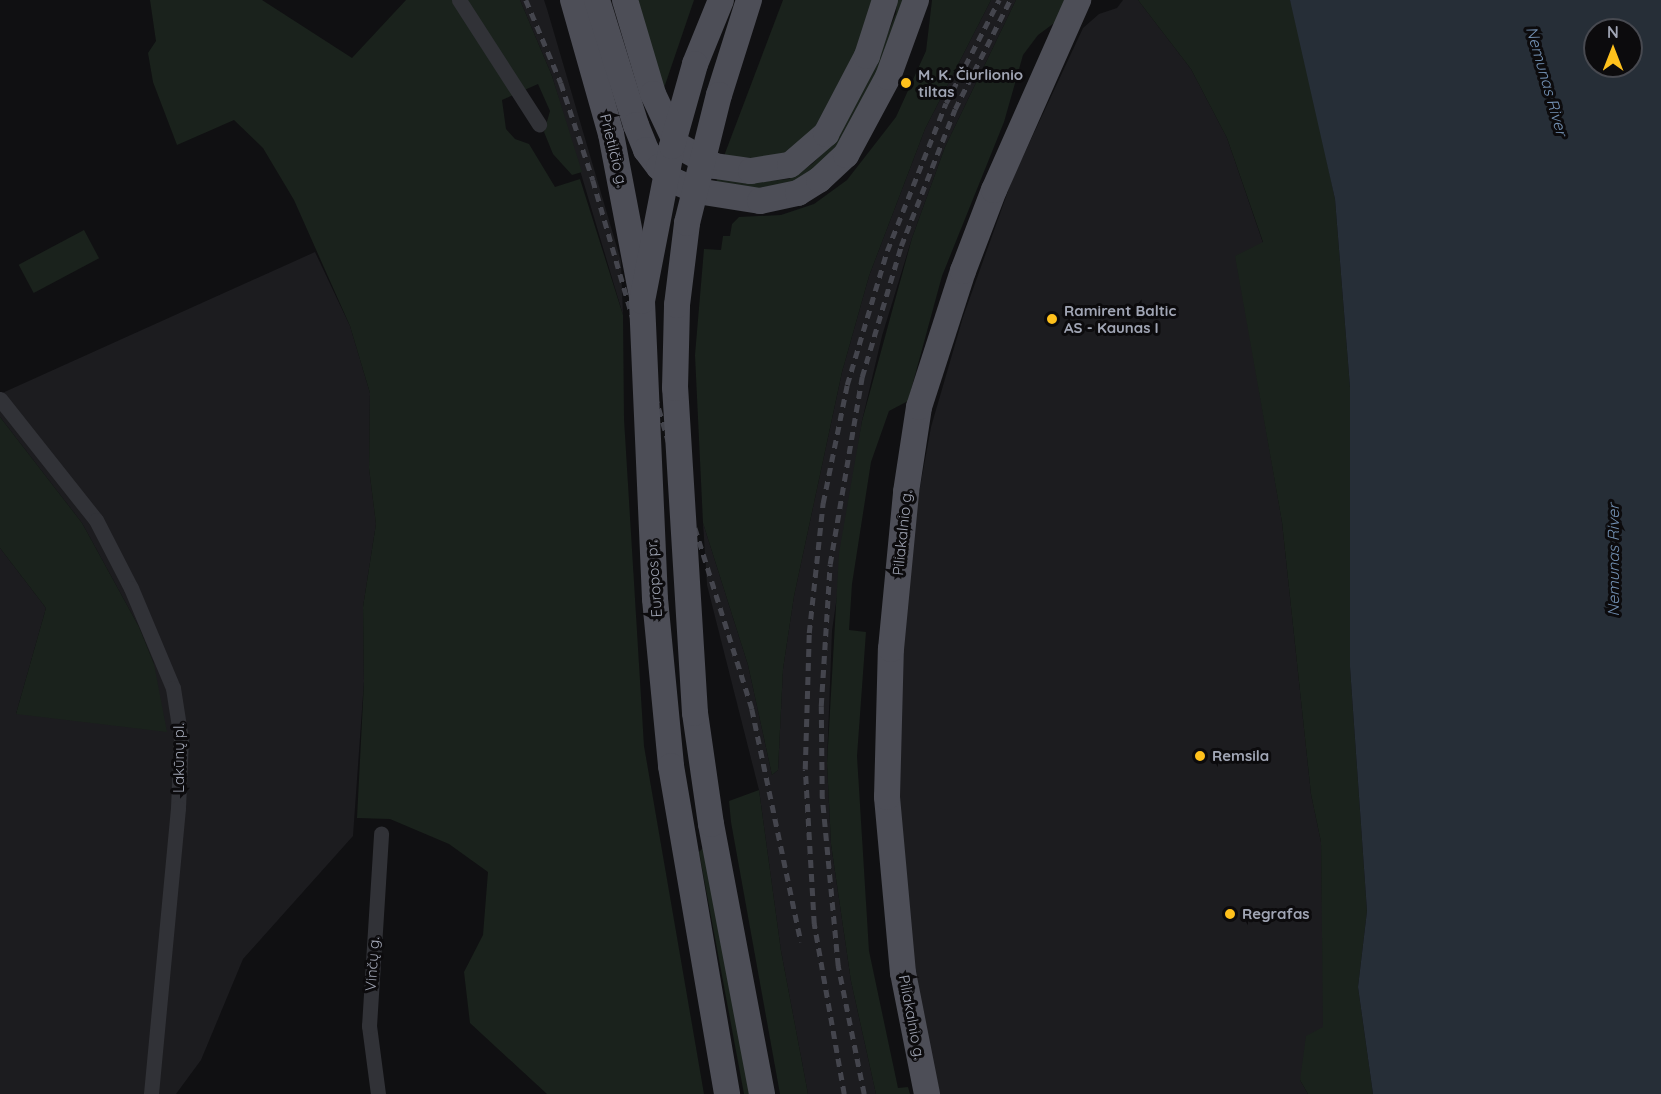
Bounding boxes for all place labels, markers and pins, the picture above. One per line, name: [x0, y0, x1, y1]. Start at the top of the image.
place label: M. K. Čiurlionio tiltas: [918, 65, 1023, 100]
marker: M. K. Čiurlionio tiltas: [899, 76, 913, 90]
place label: Ramirent Baltic AS - Kaunas I: [1064, 301, 1176, 336]
marker: Ramirent Baltic AS - Kaunas I: [1045, 312, 1059, 326]
place label: Remsila: [1212, 747, 1269, 765]
marker: Remsila: [1193, 749, 1207, 763]
place label: Regrafas: [1242, 905, 1310, 923]
marker: Regrafas: [1223, 907, 1237, 921]

